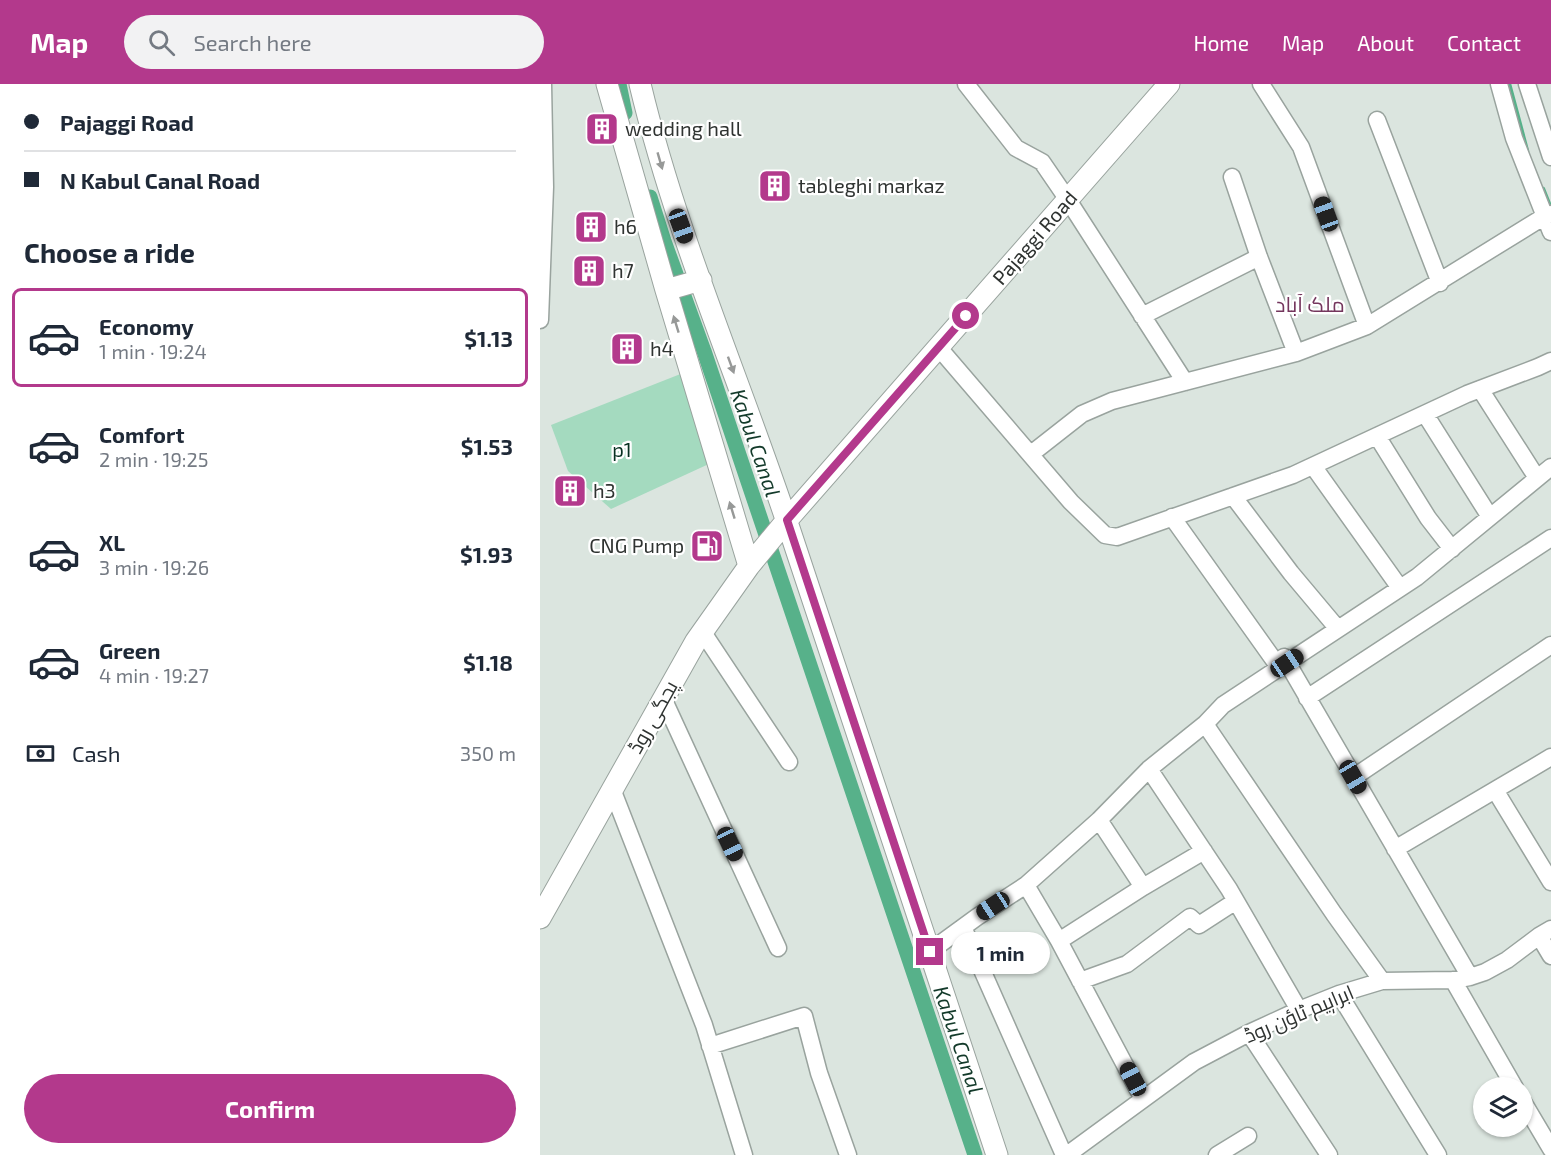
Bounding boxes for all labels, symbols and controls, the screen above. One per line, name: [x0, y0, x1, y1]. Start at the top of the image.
search box: [124, 15, 544, 69]
text: Map: [30, 25, 88, 59]
icon: search: [145, 26, 178, 59]
text: Search here: [193, 29, 312, 55]
text: Home: [1193, 30, 1249, 55]
text: Map: [1282, 30, 1324, 55]
text: About: [1357, 30, 1414, 55]
text: Contact: [1447, 30, 1521, 55]
text: Pajaggi Road: [60, 109, 194, 135]
building icon: wedding hall: [584, 111, 620, 147]
place label: wedding hall: [625, 116, 742, 140]
one-way arrow: [656, 152, 665, 170]
text: N Kabul Canal Road: [60, 167, 260, 193]
building icon: tableghi markaz: [757, 168, 793, 204]
place label: tableghi markaz: [798, 173, 945, 197]
street label: Pajaggi Road: [987, 186, 1082, 289]
car: [1311, 194, 1341, 234]
car: [666, 206, 696, 246]
building icon: h6: [573, 209, 609, 245]
place label: h6: [614, 214, 637, 238]
text: Choose a ride: [24, 236, 195, 268]
building icon: h7: [571, 253, 607, 289]
place label: h7: [612, 258, 634, 282]
district label: ملک آباد: [1275, 291, 1345, 316]
route start: [952, 302, 979, 329]
icon: car: [27, 311, 81, 365]
text: Economy: [99, 313, 194, 339]
one-way arrow: [671, 315, 680, 333]
text: $1.13: [464, 325, 513, 351]
building icon: h4: [609, 331, 645, 367]
place label: h4: [650, 336, 674, 360]
text: 1 min · 19:24: [99, 339, 207, 363]
one-way arrow: [727, 356, 736, 374]
water label: Kabul Canal: [726, 385, 787, 500]
icon: car: [27, 419, 81, 473]
text: Comfort: [99, 421, 184, 447]
text: $1.53: [461, 433, 513, 459]
park label: p1: [612, 437, 632, 461]
text: 2 min · 19:25: [99, 447, 209, 471]
building icon: h3: [552, 473, 588, 509]
place label: h3: [593, 478, 616, 502]
one-way arrow: [727, 501, 736, 519]
icon: car: [27, 527, 81, 581]
fuel station icon: CNG Pump: [689, 528, 725, 564]
text: XL: [99, 529, 125, 555]
place label: CNG Pump: [589, 533, 684, 557]
text: $1.93: [460, 541, 513, 567]
text: 3 min · 19:26: [99, 555, 209, 579]
icon: car: [27, 635, 81, 689]
text: Green: [99, 637, 161, 663]
car: [1267, 645, 1307, 681]
text: $1.18: [463, 649, 513, 675]
text: 4 min · 19:27: [99, 663, 209, 687]
street label: پجگی روڈ: [622, 675, 684, 758]
icon: cash: [24, 737, 57, 770]
text: Cash: [72, 740, 121, 766]
text: 350 m: [460, 741, 516, 765]
car: [1336, 757, 1370, 797]
car: [714, 824, 746, 864]
car: [973, 889, 1013, 923]
callout: 1 min: [951, 931, 1050, 973]
route end: [916, 938, 943, 965]
text: 1 min: [976, 941, 1025, 965]
street label: ابراہیم ٹاؤن روڈ: [1240, 979, 1358, 1050]
water label: Kabul Canal: [929, 982, 990, 1097]
car: [1117, 1059, 1149, 1099]
button: Confirm: [24, 1074, 516, 1143]
map controls: [1473, 1077, 1533, 1137]
button: layers: [1473, 1077, 1533, 1137]

